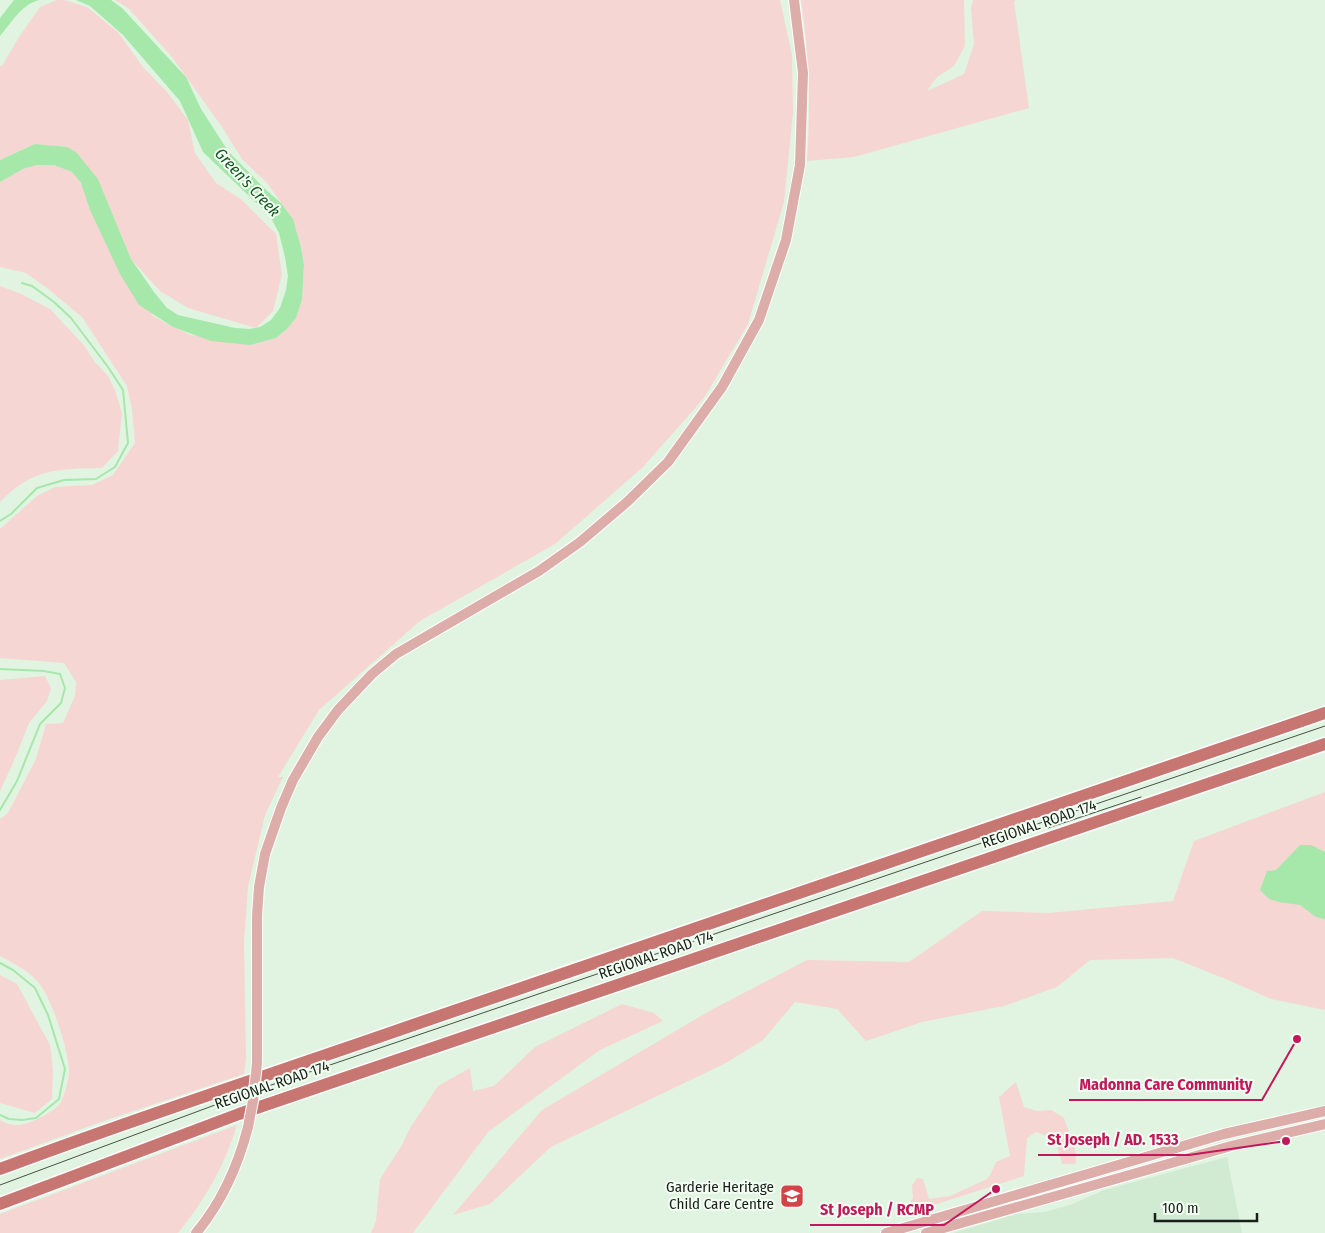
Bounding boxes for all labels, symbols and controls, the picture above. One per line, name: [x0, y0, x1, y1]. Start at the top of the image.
water label: Green's Creek: [211, 144, 284, 221]
street label: REGIONAL ROAD 174: [979, 796, 1099, 852]
street label: REGIONAL ROAD 174: [596, 927, 716, 983]
street label: REGIONAL ROAD 174: [212, 1057, 332, 1113]
callout: Madonna Care Community: [1069, 1069, 1262, 1100]
text: Madonna Care Community: [1080, 1075, 1253, 1094]
callout: St Joseph / AD. 1533: [1038, 1124, 1189, 1155]
text: St Joseph / AD. 1533: [1047, 1130, 1179, 1149]
place label: Garderie Heritage Child Care Centre: [666, 1178, 774, 1213]
school or university icon: Garderie Heritage Child Care Centre: [779, 1183, 805, 1209]
scale bar: [1155, 1190, 1258, 1222]
callout: St Joseph / RCMP: [810, 1194, 944, 1225]
text: 100 m: [1162, 1199, 1199, 1217]
text: St Joseph / RCMP: [820, 1200, 934, 1219]

